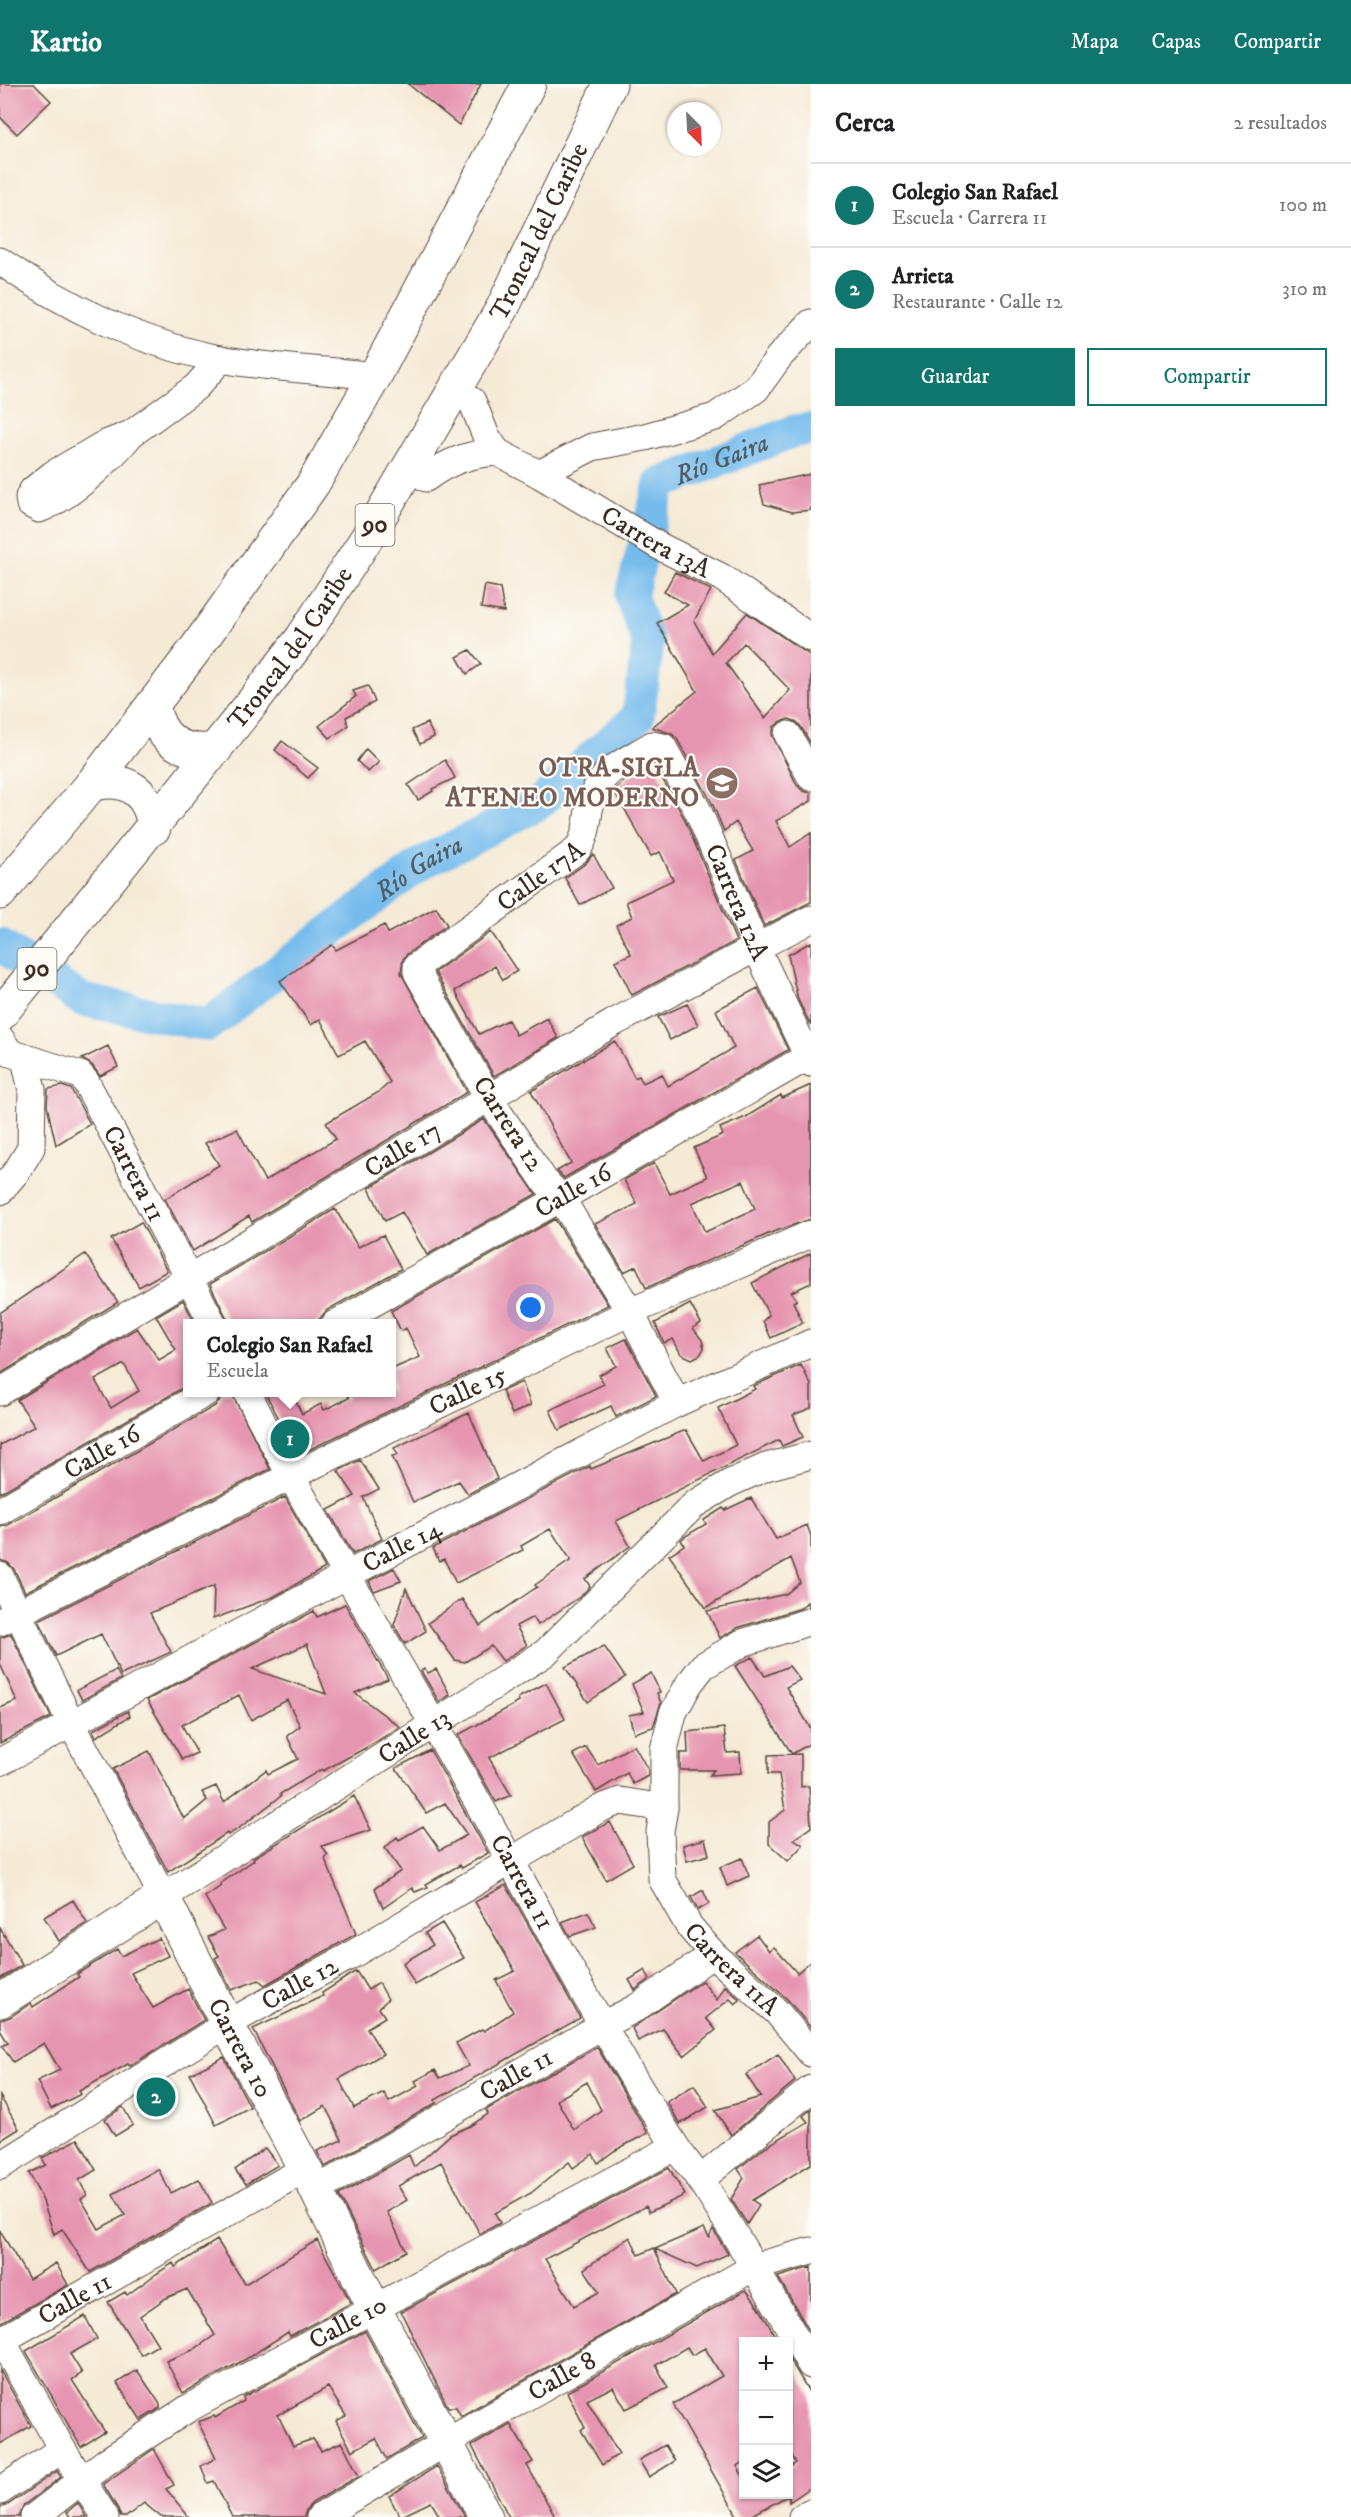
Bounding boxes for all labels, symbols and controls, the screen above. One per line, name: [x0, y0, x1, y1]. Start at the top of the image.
text: Kartio: [30, 25, 102, 60]
text: Mapa: [1071, 29, 1118, 55]
text: Capas: [1151, 29, 1201, 55]
text: Compartir: [1234, 29, 1321, 55]
north arrow: [667, 102, 721, 156]
text: Cerca: [835, 107, 895, 140]
text: 2 resultados: [1234, 111, 1327, 136]
street label: Troncal del Caribe: [482, 137, 596, 327]
text: Colegio San Rafael: [892, 179, 1058, 206]
text: 1: [851, 193, 858, 218]
text: 100 m: [1279, 193, 1327, 218]
text: Escuela · Carrera 11: [892, 206, 1047, 231]
text: Arrieta: [892, 263, 954, 290]
text: 2: [850, 277, 859, 302]
text: 310 m: [1282, 277, 1327, 302]
text: Restaurante · Calle 12: [892, 290, 1063, 315]
button: Guardar: [835, 348, 1075, 406]
button: Compartir: [1087, 348, 1327, 406]
water label: Río Gaira: [669, 426, 774, 494]
street label: Carrera 13A: [595, 499, 717, 586]
road number: 90: [356, 504, 394, 546]
street label: Troncal del Caribe: [220, 561, 360, 736]
place label: OTRA-SIGLA ATENEO MODERNO: [444, 752, 700, 815]
school or university icon: OTRA-SIGLA ATENEO MODERNO: [704, 765, 740, 801]
water label: Río Gaira: [367, 828, 469, 910]
street label: Calle 17A: [490, 833, 591, 919]
street label: Carrera 12A: [697, 839, 777, 966]
road number: 90: [18, 948, 57, 990]
street label: Carrera 12: [465, 1070, 551, 1178]
street label: Calle 17: [358, 1114, 447, 1185]
street label: Carrera 11: [95, 1120, 173, 1227]
street label: Calle 16: [529, 1155, 619, 1226]
your location: [516, 1293, 545, 1322]
popup: [183, 1319, 396, 1397]
text: Colegio San Rafael: [207, 1332, 372, 1359]
street label: Calle 15: [423, 1358, 512, 1423]
text: Escuela: [207, 1359, 268, 1384]
street label: Calle 16: [58, 1416, 148, 1487]
pin: 1: [270, 1416, 310, 1462]
street label: Calle 14: [357, 1512, 448, 1581]
street label: Calle 13: [372, 1701, 456, 1772]
street label: Carrera 11: [483, 1829, 562, 1935]
street label: Carrera 11A: [677, 1916, 787, 2023]
street label: Calle 12: [256, 1949, 344, 2018]
street label: Carrera 10: [200, 1993, 280, 2104]
street label: Calle 11: [474, 2041, 559, 2109]
pin: 2: [136, 2074, 176, 2120]
street label: Calle 11: [32, 2265, 118, 2333]
street label: Calle 10: [303, 2288, 393, 2357]
map controls: [739, 2337, 793, 2499]
button: +: [739, 2337, 793, 2391]
street label: Calle 8: [522, 2344, 602, 2409]
button: −: [739, 2391, 793, 2445]
button: layers: [739, 2445, 793, 2499]

